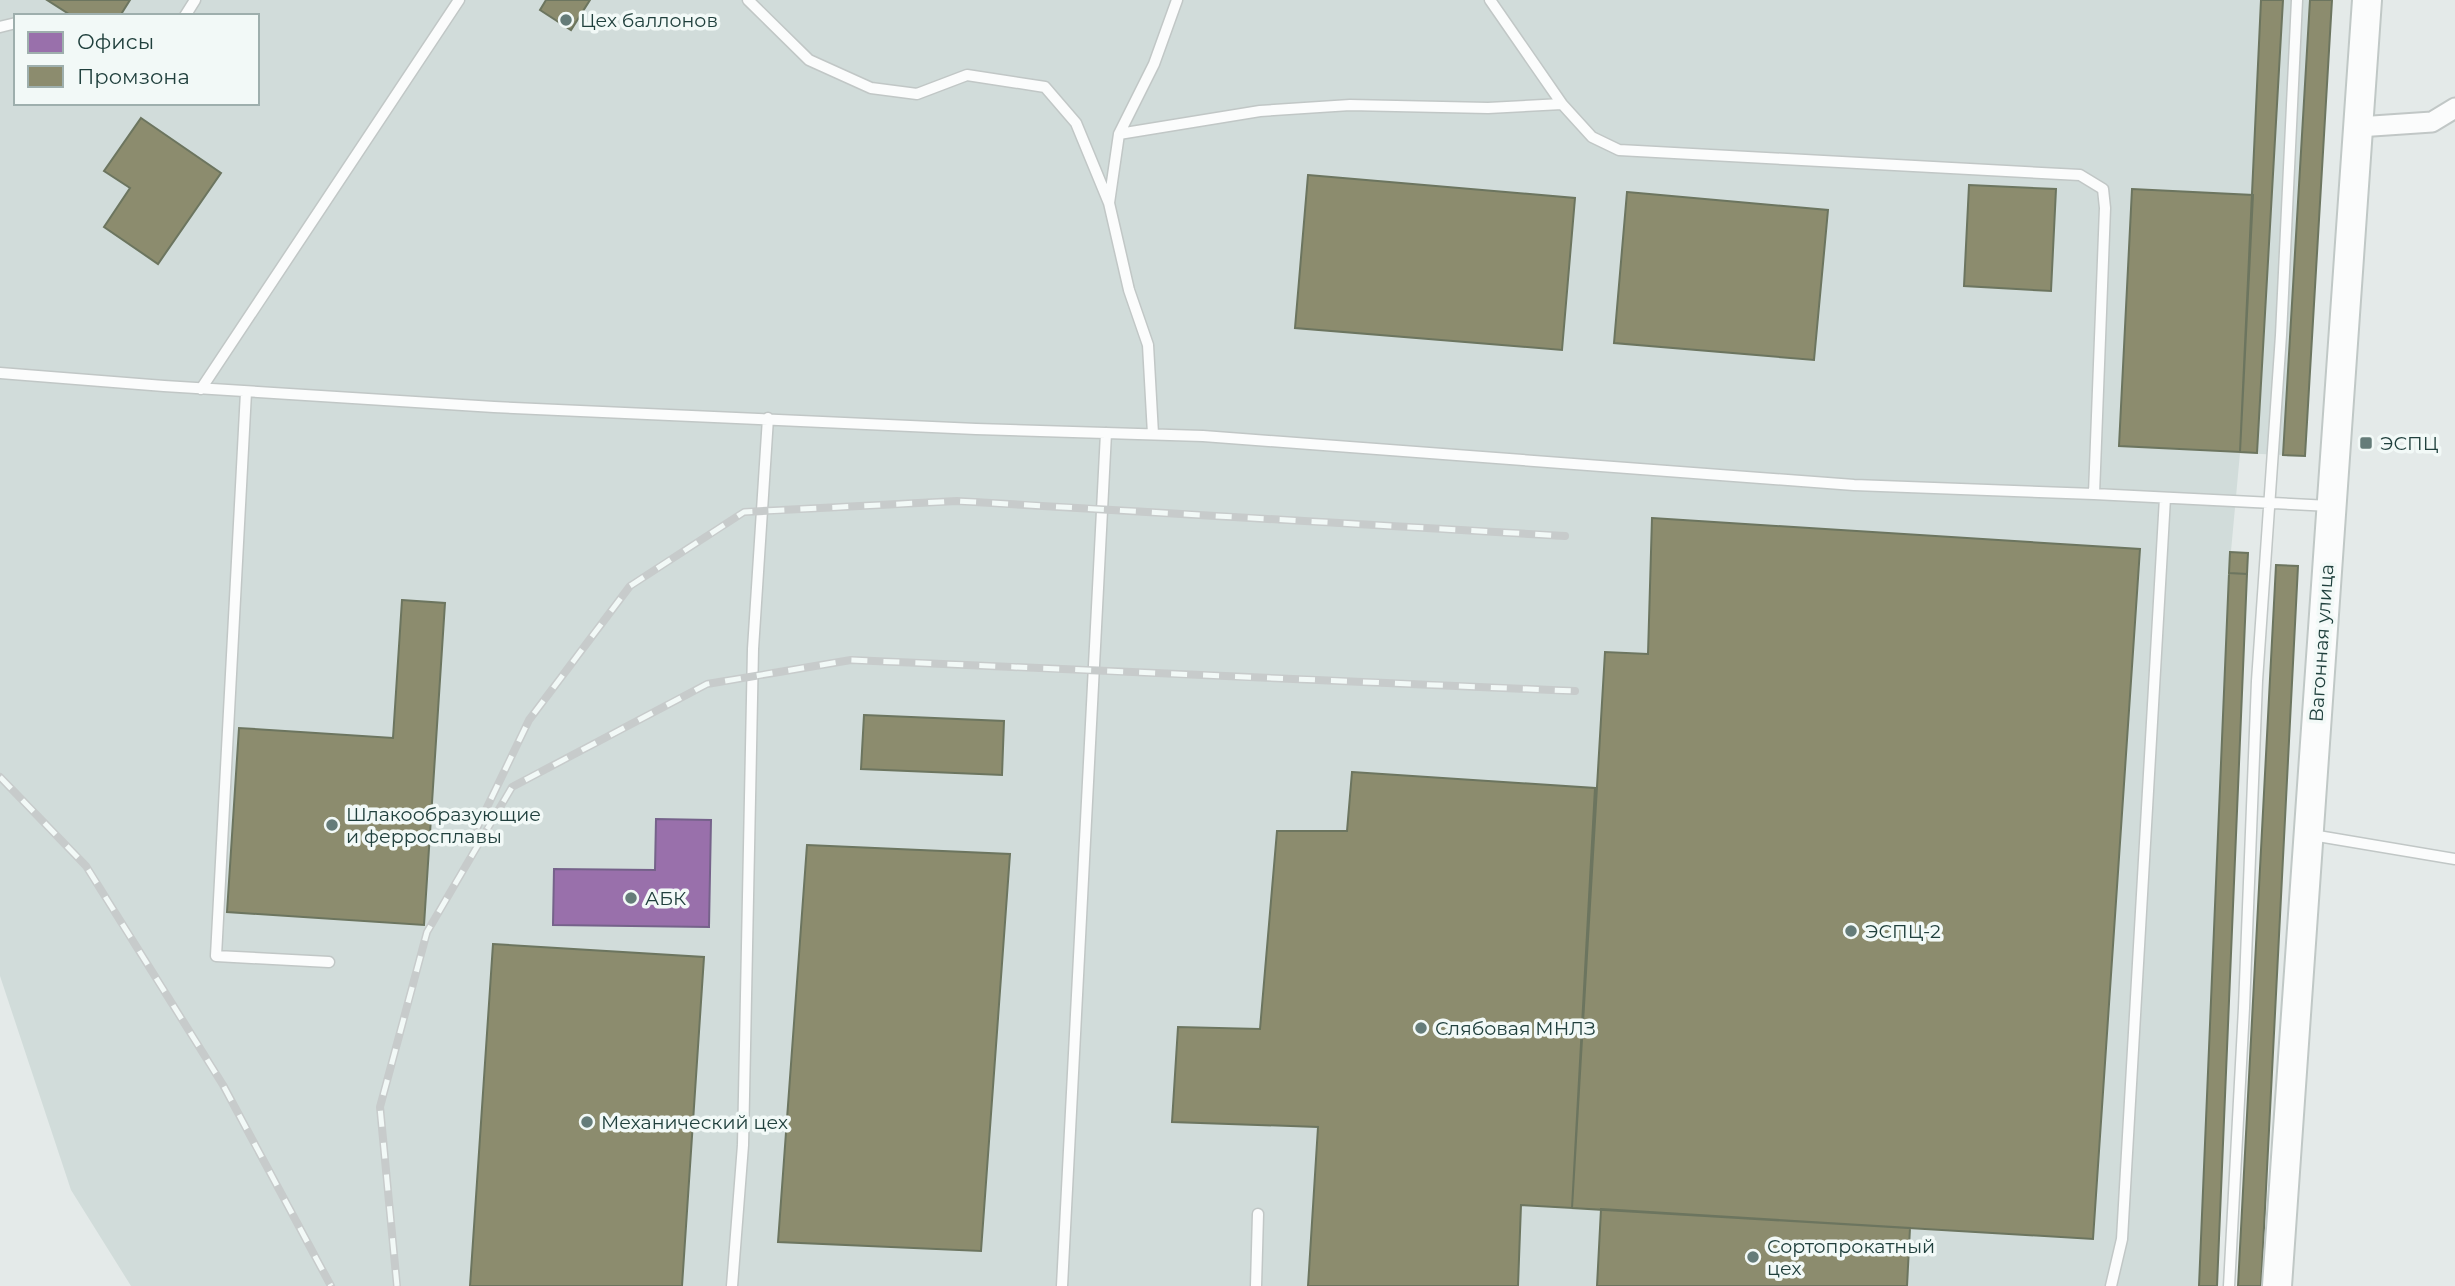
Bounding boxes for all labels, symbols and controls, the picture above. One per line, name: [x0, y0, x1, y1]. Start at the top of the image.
place label: Цех баллонов: [580, 9, 718, 32]
marker: Цех баллонов: [558, 12, 574, 28]
legend: [14, 14, 259, 105]
text: Офисы: [77, 29, 154, 54]
text: Промзона: [77, 64, 190, 89]
place label: ЭСПЦ: [2380, 432, 2439, 455]
marker: ЭСПЦ: [2358, 435, 2374, 451]
street label: Вагонная улица: [2304, 563, 2338, 723]
place label: Шлакообразующие и ферросплавы: [346, 803, 541, 848]
marker: Шлакообразующие и ферросплавы: [324, 817, 340, 833]
place label: АБК: [645, 887, 686, 910]
marker: АБК: [623, 890, 639, 906]
place label: ЭСПЦ-2: [1865, 920, 1941, 943]
marker: ЭСПЦ-2: [1843, 923, 1859, 939]
place label: Слябовая МНЛЗ: [1435, 1017, 1596, 1040]
marker: Слябовая МНЛЗ: [1413, 1020, 1429, 1036]
place label: Механический цех: [601, 1111, 788, 1134]
marker: Механический цех: [579, 1114, 595, 1130]
place label: Сортопрокатный цех: [1767, 1235, 1935, 1280]
marker: Сортопрокатный цех: [1745, 1249, 1761, 1265]

